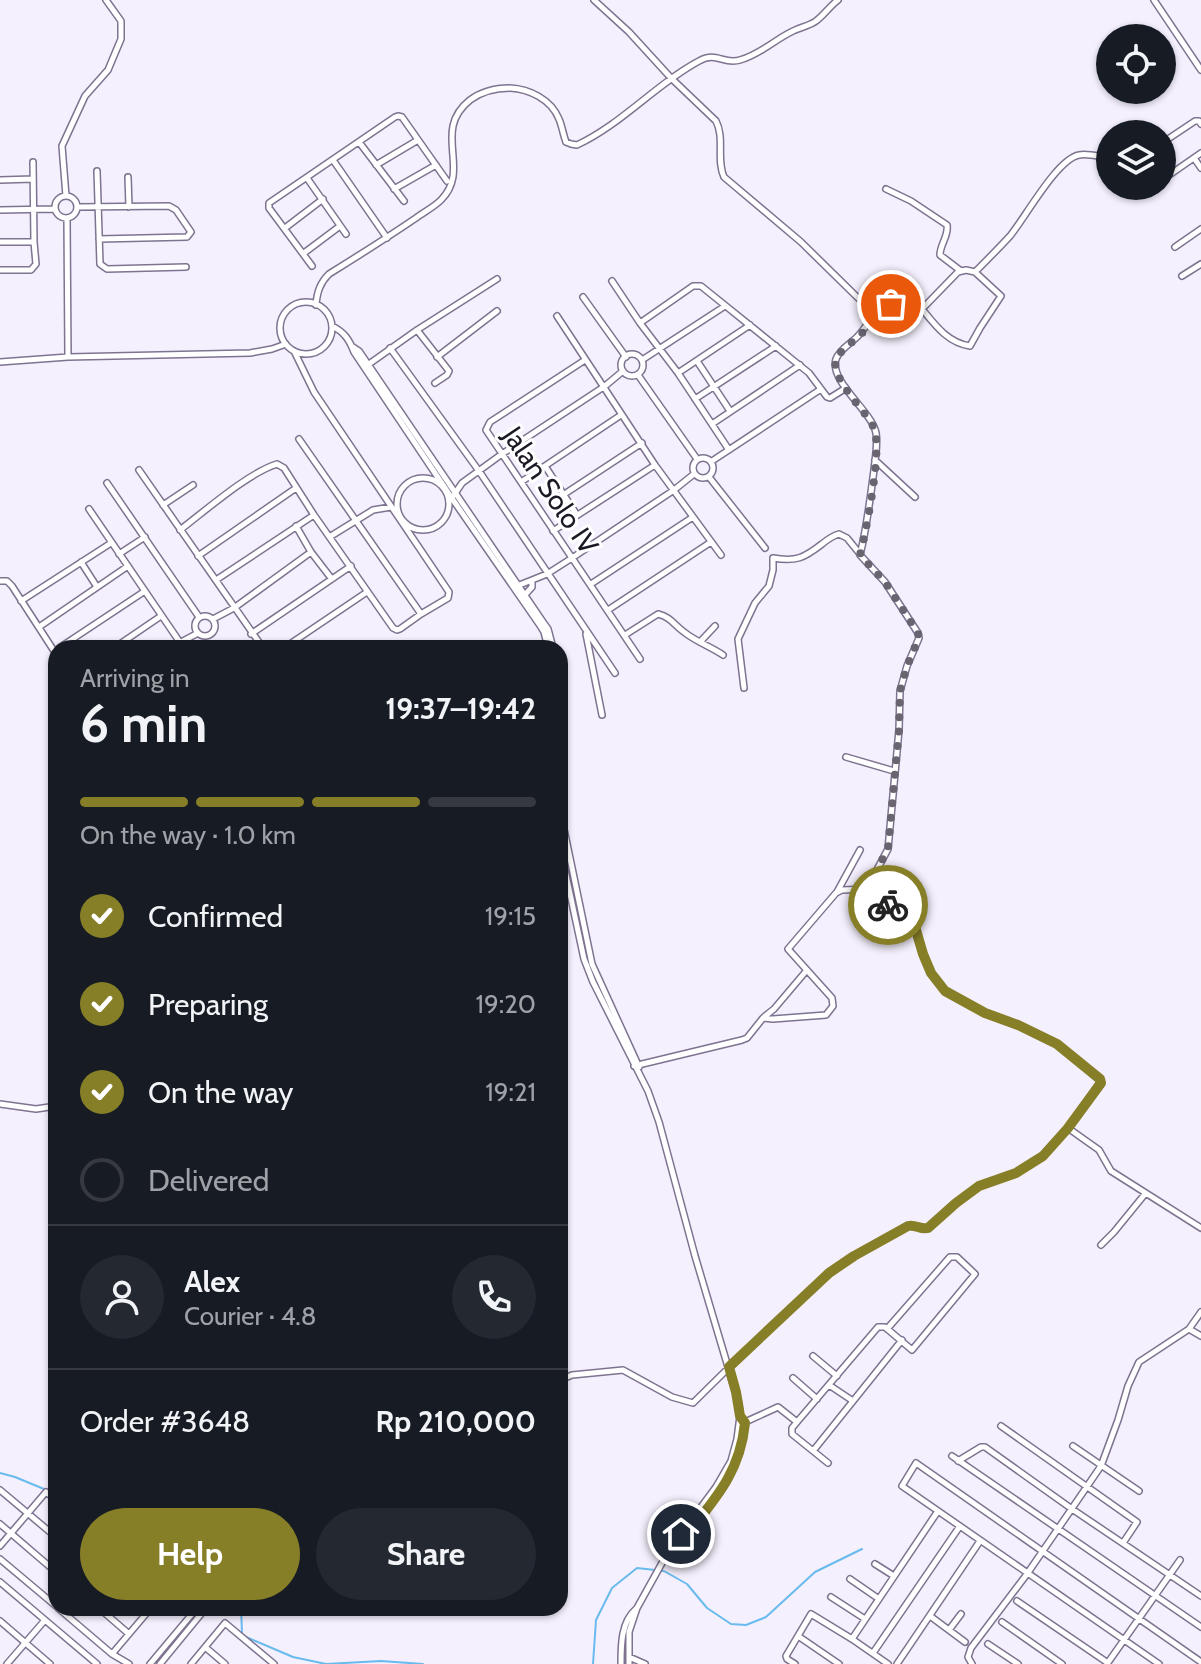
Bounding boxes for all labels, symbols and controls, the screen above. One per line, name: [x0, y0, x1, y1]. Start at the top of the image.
map controls: [1096, 24, 1176, 200]
button: locate: [1096, 24, 1176, 104]
button: layers: [1096, 120, 1176, 200]
pin: [857, 270, 925, 338]
icon: bag: [869, 282, 913, 326]
street label: Jalan Solo IV: [495, 419, 606, 560]
text: Arriving in: [80, 662, 190, 694]
text: 19:37–19:42: [385, 690, 536, 727]
text: 6 min: [80, 692, 207, 755]
text: On the way · 1.0 km: [80, 819, 296, 851]
courier: [848, 865, 928, 945]
icon: bike: [866, 883, 910, 927]
icon: check: [80, 894, 124, 938]
text: Confirmed: [148, 898, 283, 935]
text: 19:15: [485, 900, 536, 932]
icon: check: [80, 982, 124, 1026]
text: Preparing: [148, 986, 268, 1023]
text: 19:20: [476, 988, 536, 1020]
icon: check: [80, 1070, 124, 1114]
text: On the way: [148, 1074, 293, 1111]
text: 19:21: [485, 1076, 536, 1108]
text: Delivered: [148, 1162, 269, 1199]
button: person: [80, 1255, 164, 1339]
button: phone: [452, 1255, 536, 1339]
text: Alex: [184, 1263, 240, 1300]
text: Courier · 4.8: [184, 1300, 317, 1332]
text: Order #3648: [80, 1403, 250, 1440]
text: Rp 210,000: [376, 1403, 536, 1440]
pin: [647, 1500, 715, 1568]
button: Help: [80, 1508, 300, 1600]
button: Share: [316, 1508, 536, 1600]
icon: home: [659, 1512, 703, 1556]

